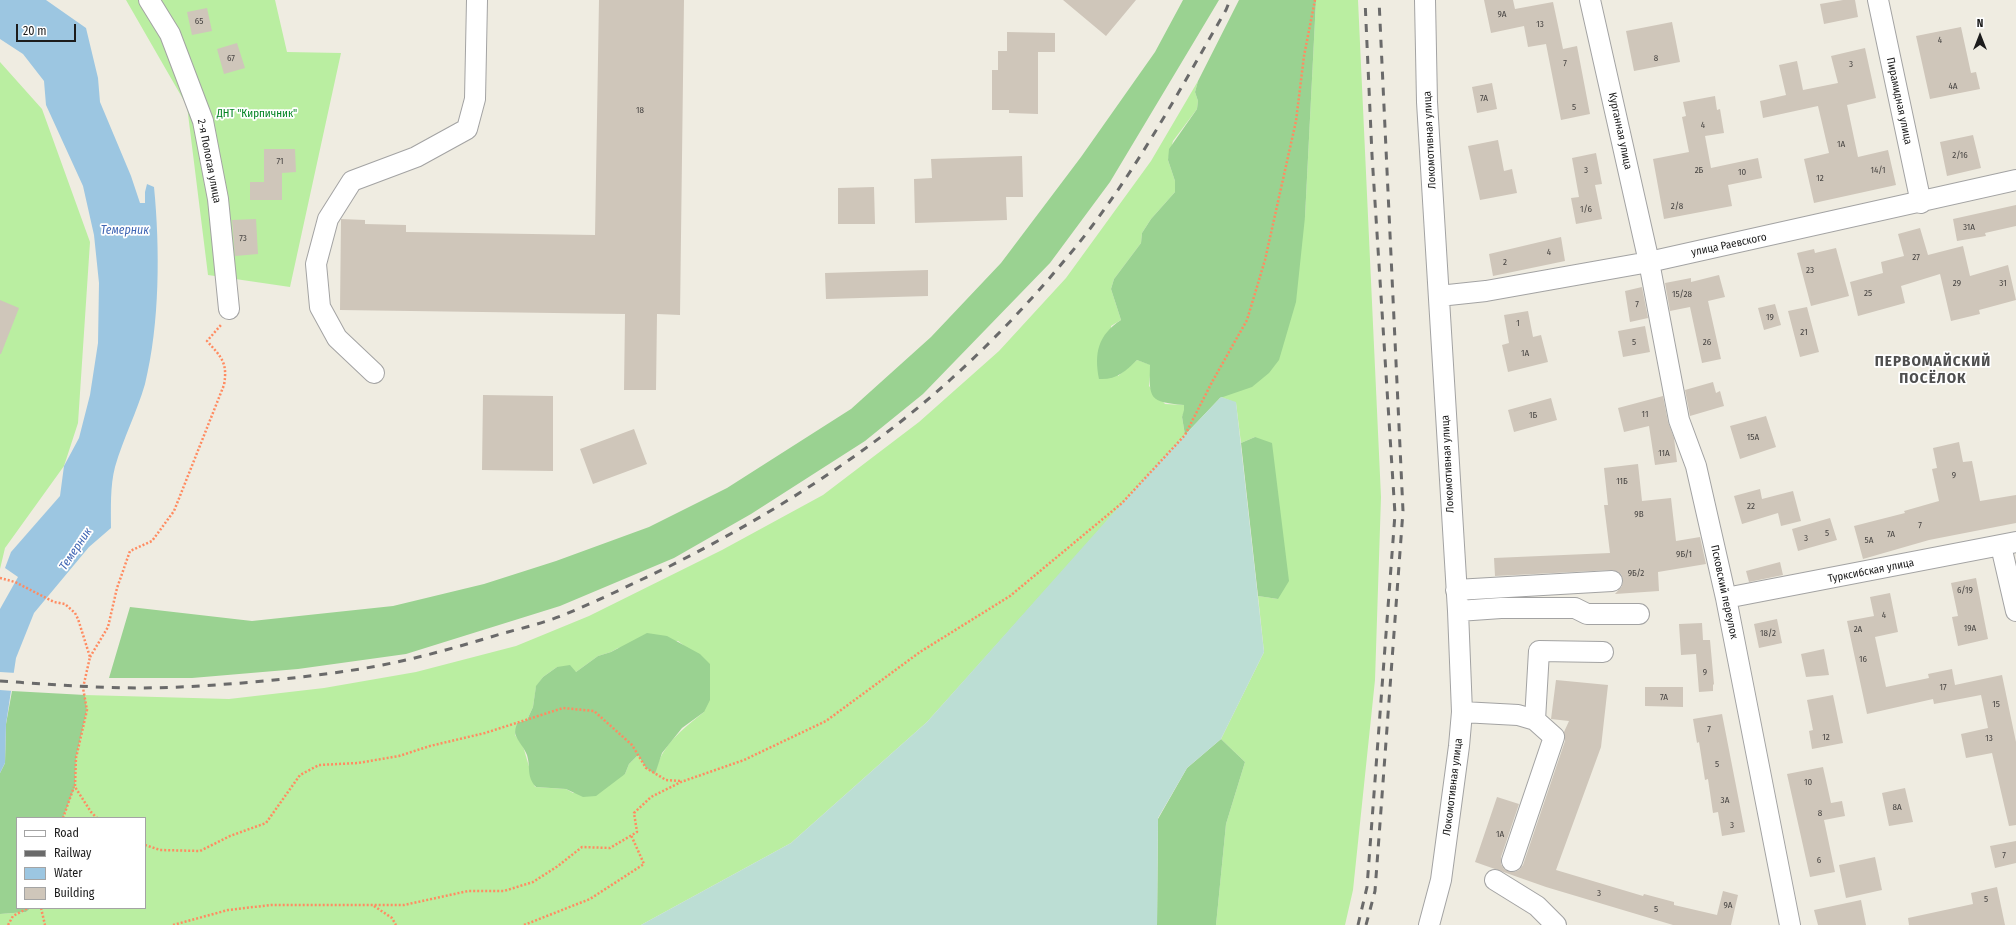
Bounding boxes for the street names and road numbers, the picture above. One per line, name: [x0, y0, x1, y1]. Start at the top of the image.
street label: Пирамидная улица: [1883, 56, 1915, 146]
street label: Локомотивная улица: [1421, 91, 1439, 189]
street label: Курганная улица: [1605, 91, 1635, 171]
street label: 2-я Пологая улица: [194, 118, 224, 204]
street label: улица Раевского: [1690, 231, 1768, 259]
street label: Локомотивная улица: [1439, 415, 1457, 513]
street label: Псковский переулок: [1708, 544, 1740, 640]
street label: Турксибская улица: [1827, 556, 1915, 586]
street label: Локомотивная улица: [1440, 738, 1466, 836]

